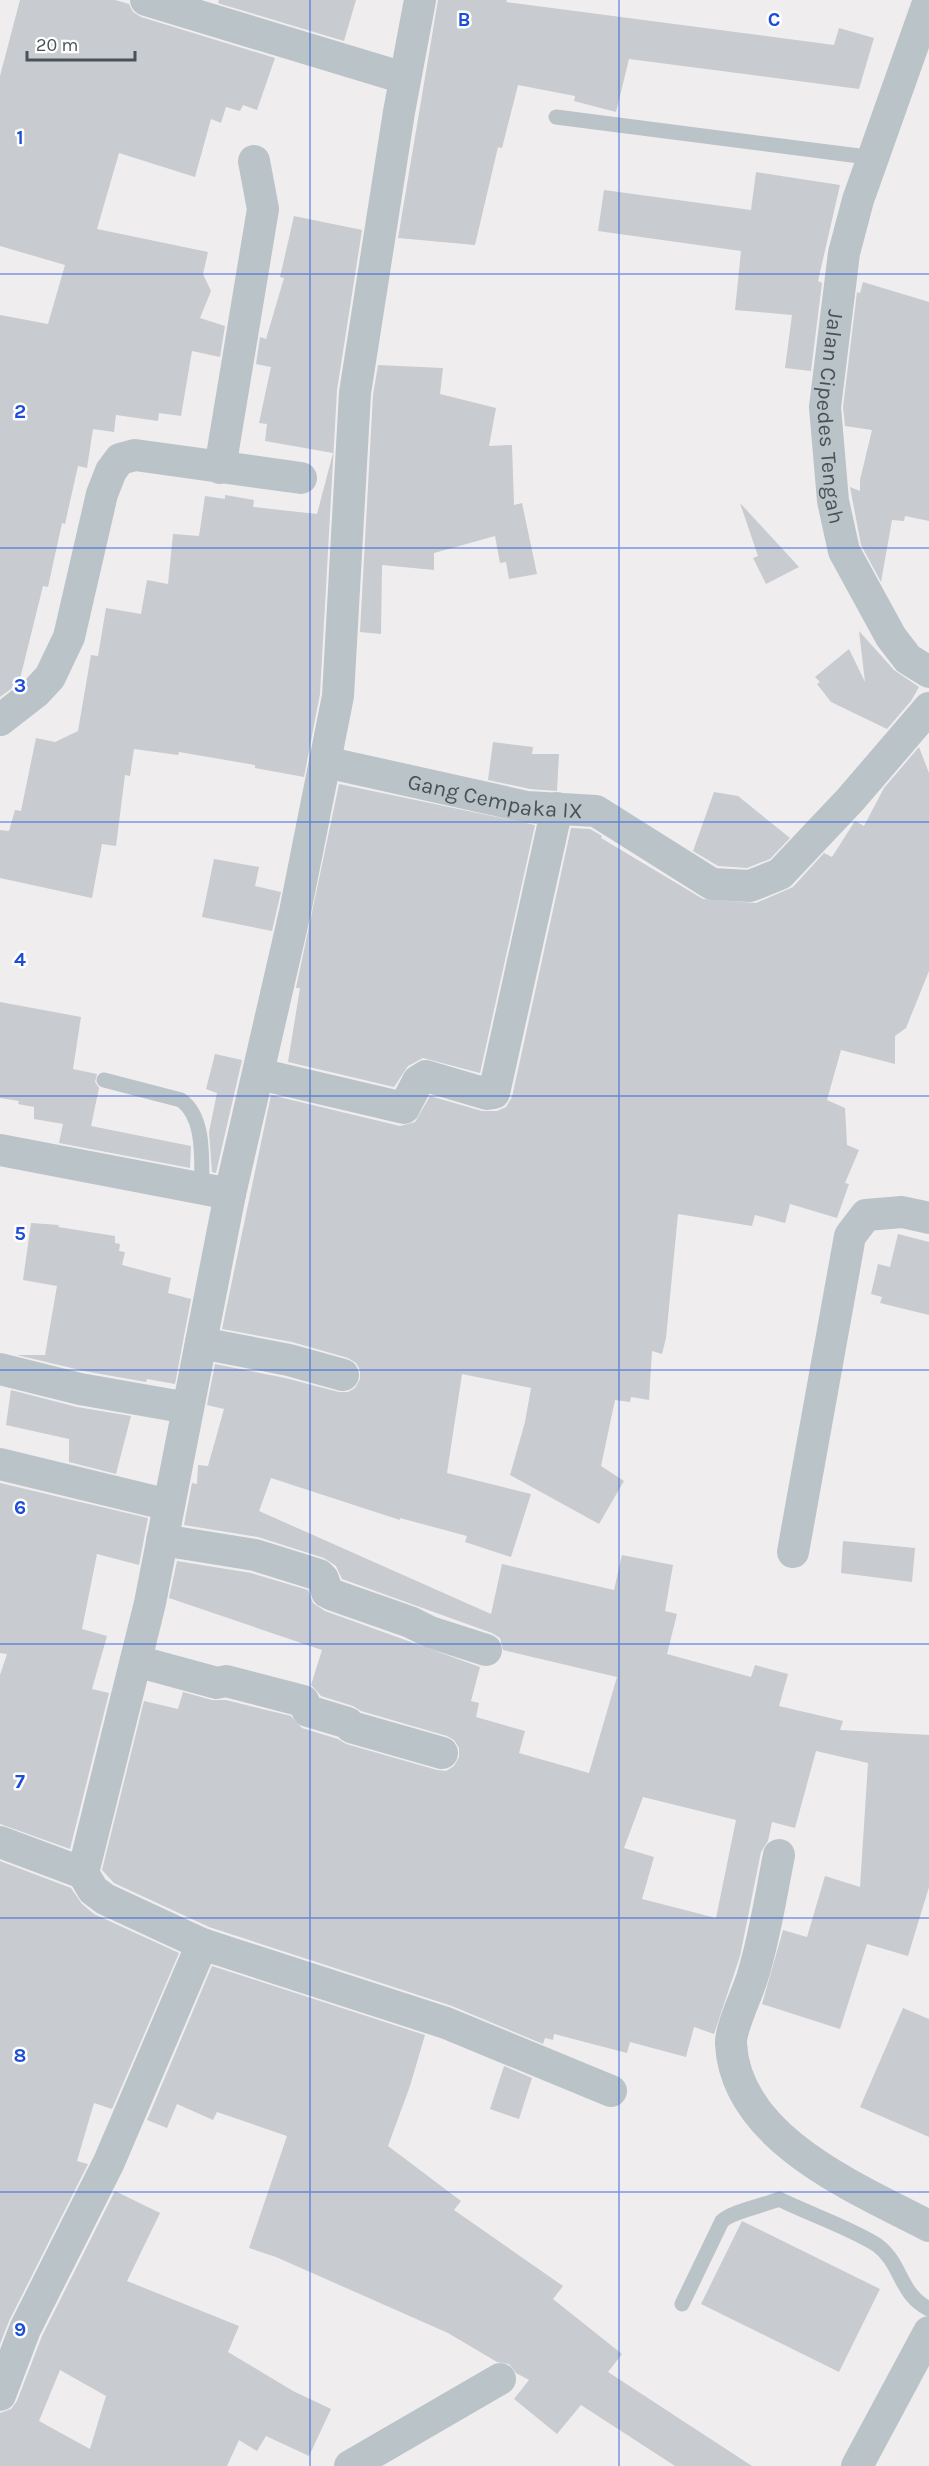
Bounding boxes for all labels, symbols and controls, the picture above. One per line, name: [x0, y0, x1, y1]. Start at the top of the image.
text: B: [458, 8, 470, 31]
text: C: [768, 8, 780, 31]
scale bar: [27, 24, 135, 62]
text: 20 m: [36, 34, 78, 56]
text: 1: [16, 126, 24, 149]
street label: Jalan Cipedes Tengah: [811, 308, 850, 526]
text: 2: [14, 400, 26, 423]
text: 3: [14, 674, 26, 697]
street label: Gang Cempaka IX: [405, 769, 583, 824]
text: 4: [14, 948, 26, 971]
text: 5: [14, 1222, 26, 1245]
text: 6: [14, 1496, 26, 1519]
text: 7: [15, 1770, 25, 1793]
text: 8: [14, 2044, 26, 2067]
text: 9: [14, 2318, 26, 2341]

